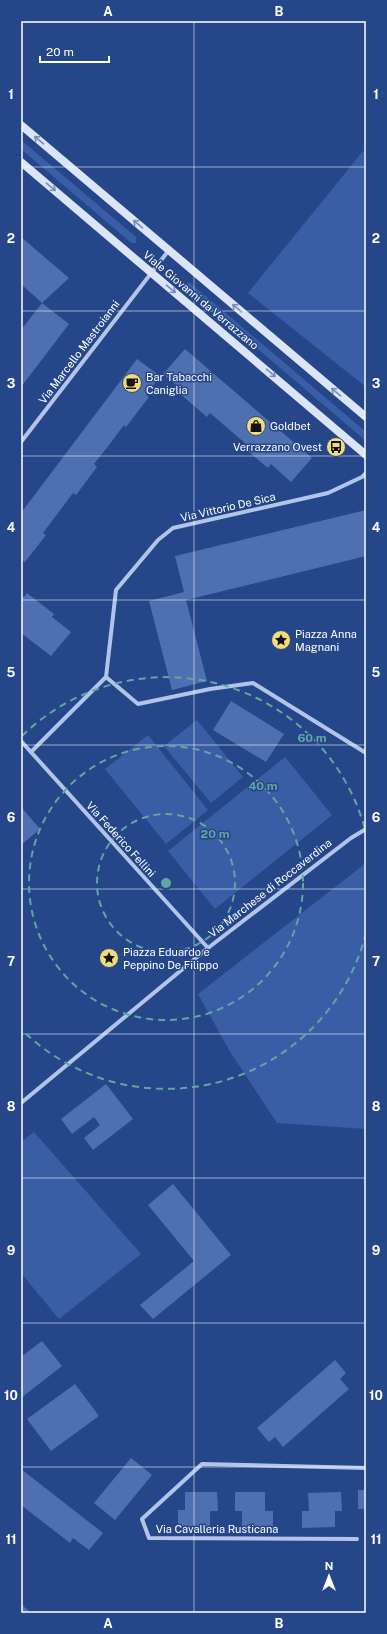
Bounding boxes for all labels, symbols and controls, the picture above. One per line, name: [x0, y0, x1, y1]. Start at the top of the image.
text: A: [103, 4, 113, 19]
text: B: [275, 4, 284, 19]
scale bar: [40, 38, 109, 64]
text: 20 m: [46, 45, 74, 59]
text: 1: [8, 87, 14, 102]
text: 1: [373, 87, 379, 102]
one-way arrow: [33, 136, 44, 145]
one-way arrow: [45, 183, 56, 192]
one-way arrow: [133, 220, 143, 229]
text: 2: [7, 231, 15, 246]
text: 2: [372, 231, 380, 246]
street label: Viale Giovanni da Verrazzano: [141, 248, 261, 352]
one-way arrow: [166, 285, 177, 294]
street label: Via Marcello Mastroianni: [36, 298, 122, 406]
one-way arrow: [232, 304, 242, 313]
one-way arrow: [265, 368, 276, 377]
place label: Bar Tabacchi Caniglia: [146, 371, 212, 396]
cafe icon: Bar Tabacchi Caniglia: [121, 372, 143, 394]
text: 3: [7, 376, 16, 391]
text: 3: [372, 376, 381, 391]
one-way arrow: [331, 388, 342, 397]
shop icon: Goldbet: [245, 415, 267, 437]
place label: Goldbet: [270, 420, 311, 432]
bus stop icon: Verrazzano Ovest: [325, 436, 347, 458]
place label: Verrazzano Ovest: [233, 441, 322, 453]
street label: Via Vittorio De Sica: [179, 490, 277, 524]
text: 4: [7, 520, 16, 535]
text: 4: [372, 520, 381, 535]
place label: Piazza Anna Magnani: [295, 628, 357, 653]
place icon: Piazza Anna Magnani: [270, 629, 292, 651]
text: 5: [7, 665, 16, 680]
text: 5: [372, 665, 381, 680]
text: 60 m: [297, 731, 327, 745]
text: 40 m: [248, 779, 278, 793]
street label: Via Federico Fellini: [84, 799, 158, 879]
text: 6: [7, 810, 16, 825]
text: 6: [372, 810, 381, 825]
text: 20 m: [201, 827, 230, 841]
street label: Via Marchese di Roccaverdina: [206, 836, 334, 940]
centre of rings: [159, 876, 173, 890]
place label: Piazza Eduardo e Peppino De Filippo: [123, 946, 218, 971]
place icon: Piazza Eduardo e Peppino De Filippo: [98, 947, 120, 969]
text: 7: [7, 954, 15, 969]
text: 7: [372, 954, 380, 969]
text: 8: [7, 1099, 16, 1114]
text: 8: [372, 1099, 381, 1114]
text: 9: [7, 1243, 15, 1258]
text: 9: [372, 1243, 380, 1258]
text: 10: [4, 1388, 18, 1403]
text: 10: [369, 1388, 383, 1403]
street label: Via Cavalleria Rusticana: [156, 1523, 278, 1535]
text: 11: [5, 1532, 17, 1547]
text: 11: [370, 1532, 382, 1547]
north arrow: [309, 1556, 349, 1596]
text: N: [325, 1560, 333, 1572]
text: A: [103, 1616, 113, 1631]
text: B: [275, 1616, 284, 1631]

